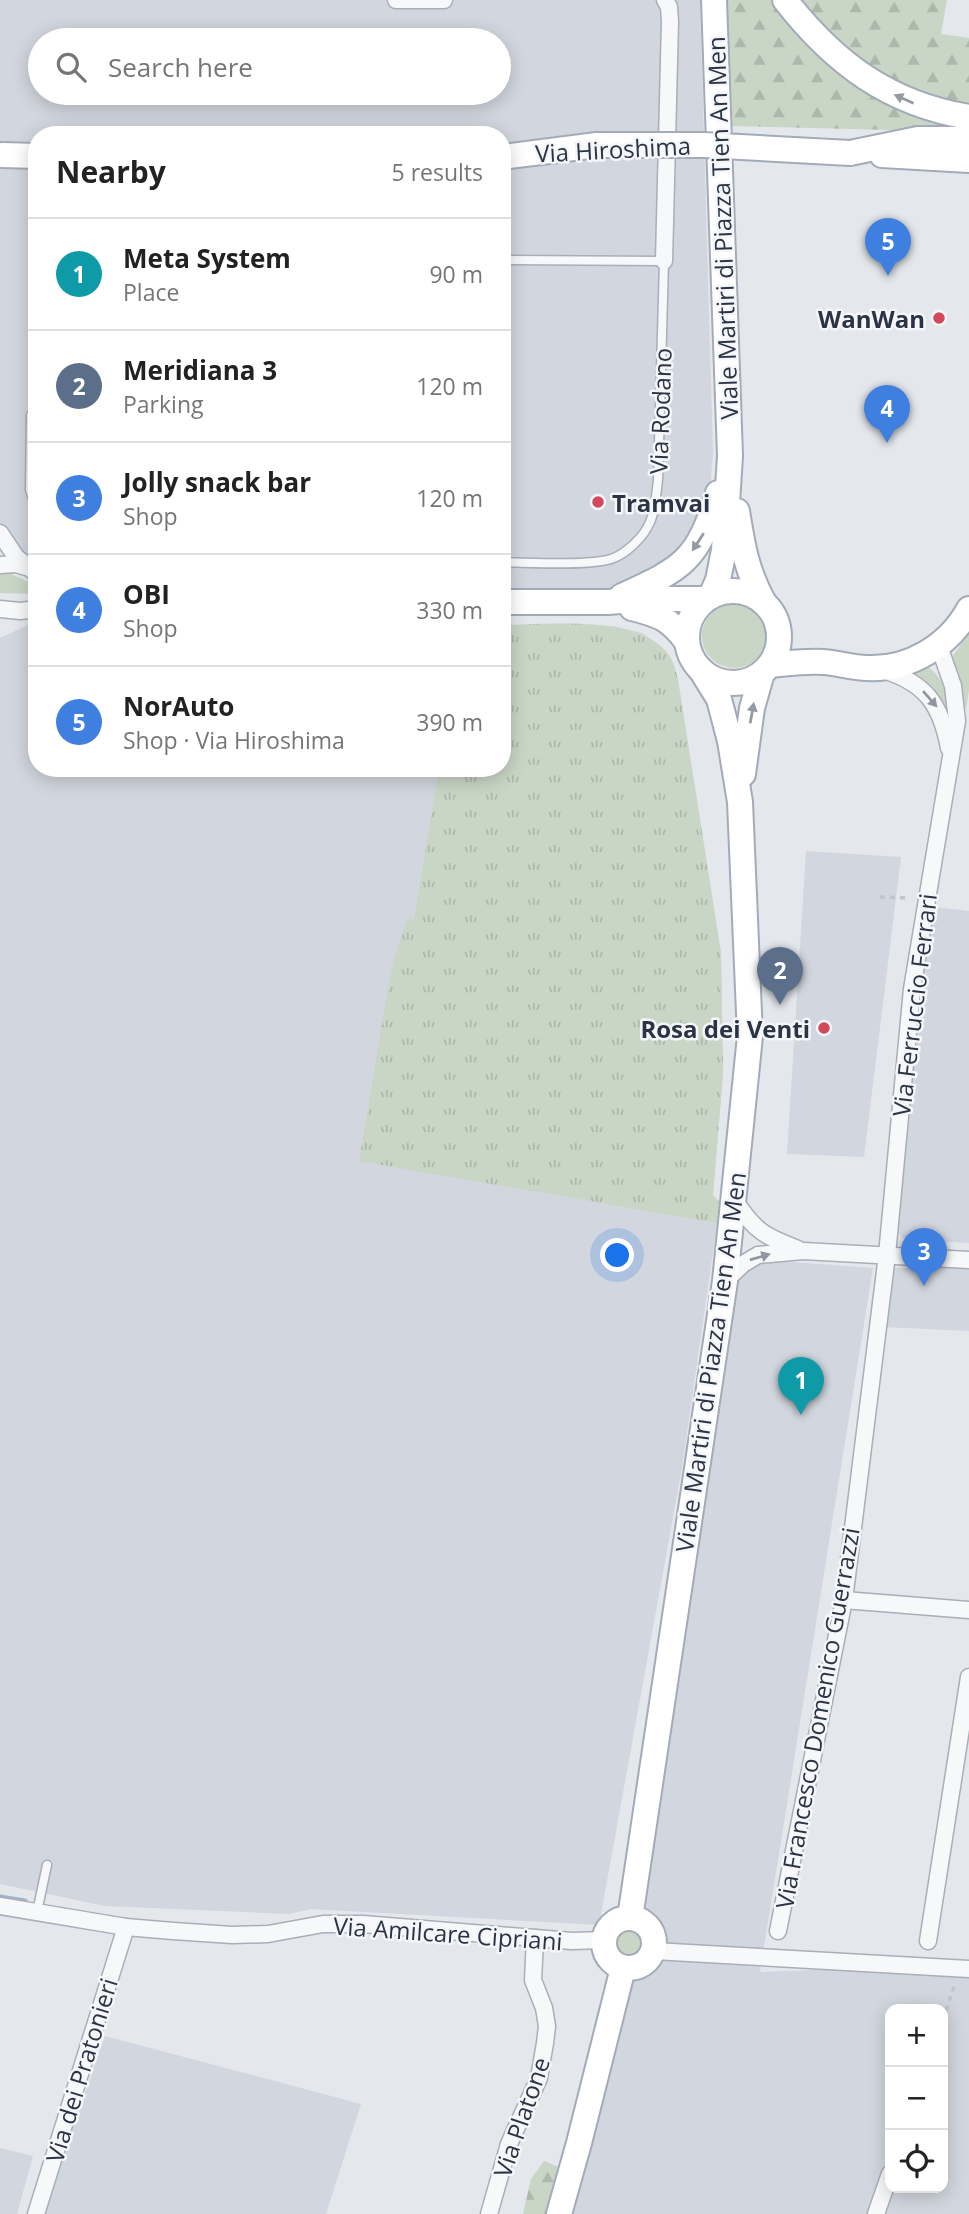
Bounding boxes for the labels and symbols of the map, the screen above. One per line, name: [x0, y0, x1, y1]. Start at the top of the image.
street label: Viale Martiri di Piazza Tien An Men: [699, 36, 745, 420]
one-way arrow: [893, 93, 914, 104]
street label: Via Hiroshima: [534, 128, 692, 170]
pin: 5: [865, 218, 911, 276]
place label: WanWan: [818, 302, 925, 335]
marker: WanWan: [931, 310, 947, 326]
street label: Via Rodano: [641, 347, 679, 475]
pin: 4: [864, 385, 910, 443]
place label: Tramvai: [612, 486, 710, 519]
marker: Tramvai: [590, 494, 606, 510]
one-way arrow: [692, 533, 705, 552]
one-way arrow: [922, 690, 937, 707]
one-way arrow: [746, 702, 757, 724]
street label: Via Ferruccio Ferrari: [884, 892, 944, 1118]
pin: 2: [757, 947, 803, 1005]
place label: Rosa dei Venti: [640, 1012, 810, 1045]
marker: Rosa dei Venti: [816, 1020, 832, 1036]
street label: Viale Martiri di Piazza Tien An Men: [667, 1170, 753, 1554]
pin: 3: [901, 1228, 947, 1286]
your location: [600, 1238, 634, 1272]
one-way arrow: [750, 1251, 772, 1262]
pin: 1: [778, 1357, 824, 1415]
street label: Via Francesco Domenico Guerrazzi: [767, 1525, 867, 1911]
street label: Via Amilcare Cipriani: [332, 1909, 564, 1957]
street label: Via dei Pratonieri: [37, 1974, 125, 2166]
street label: Via Platone: [485, 2053, 557, 2181]

